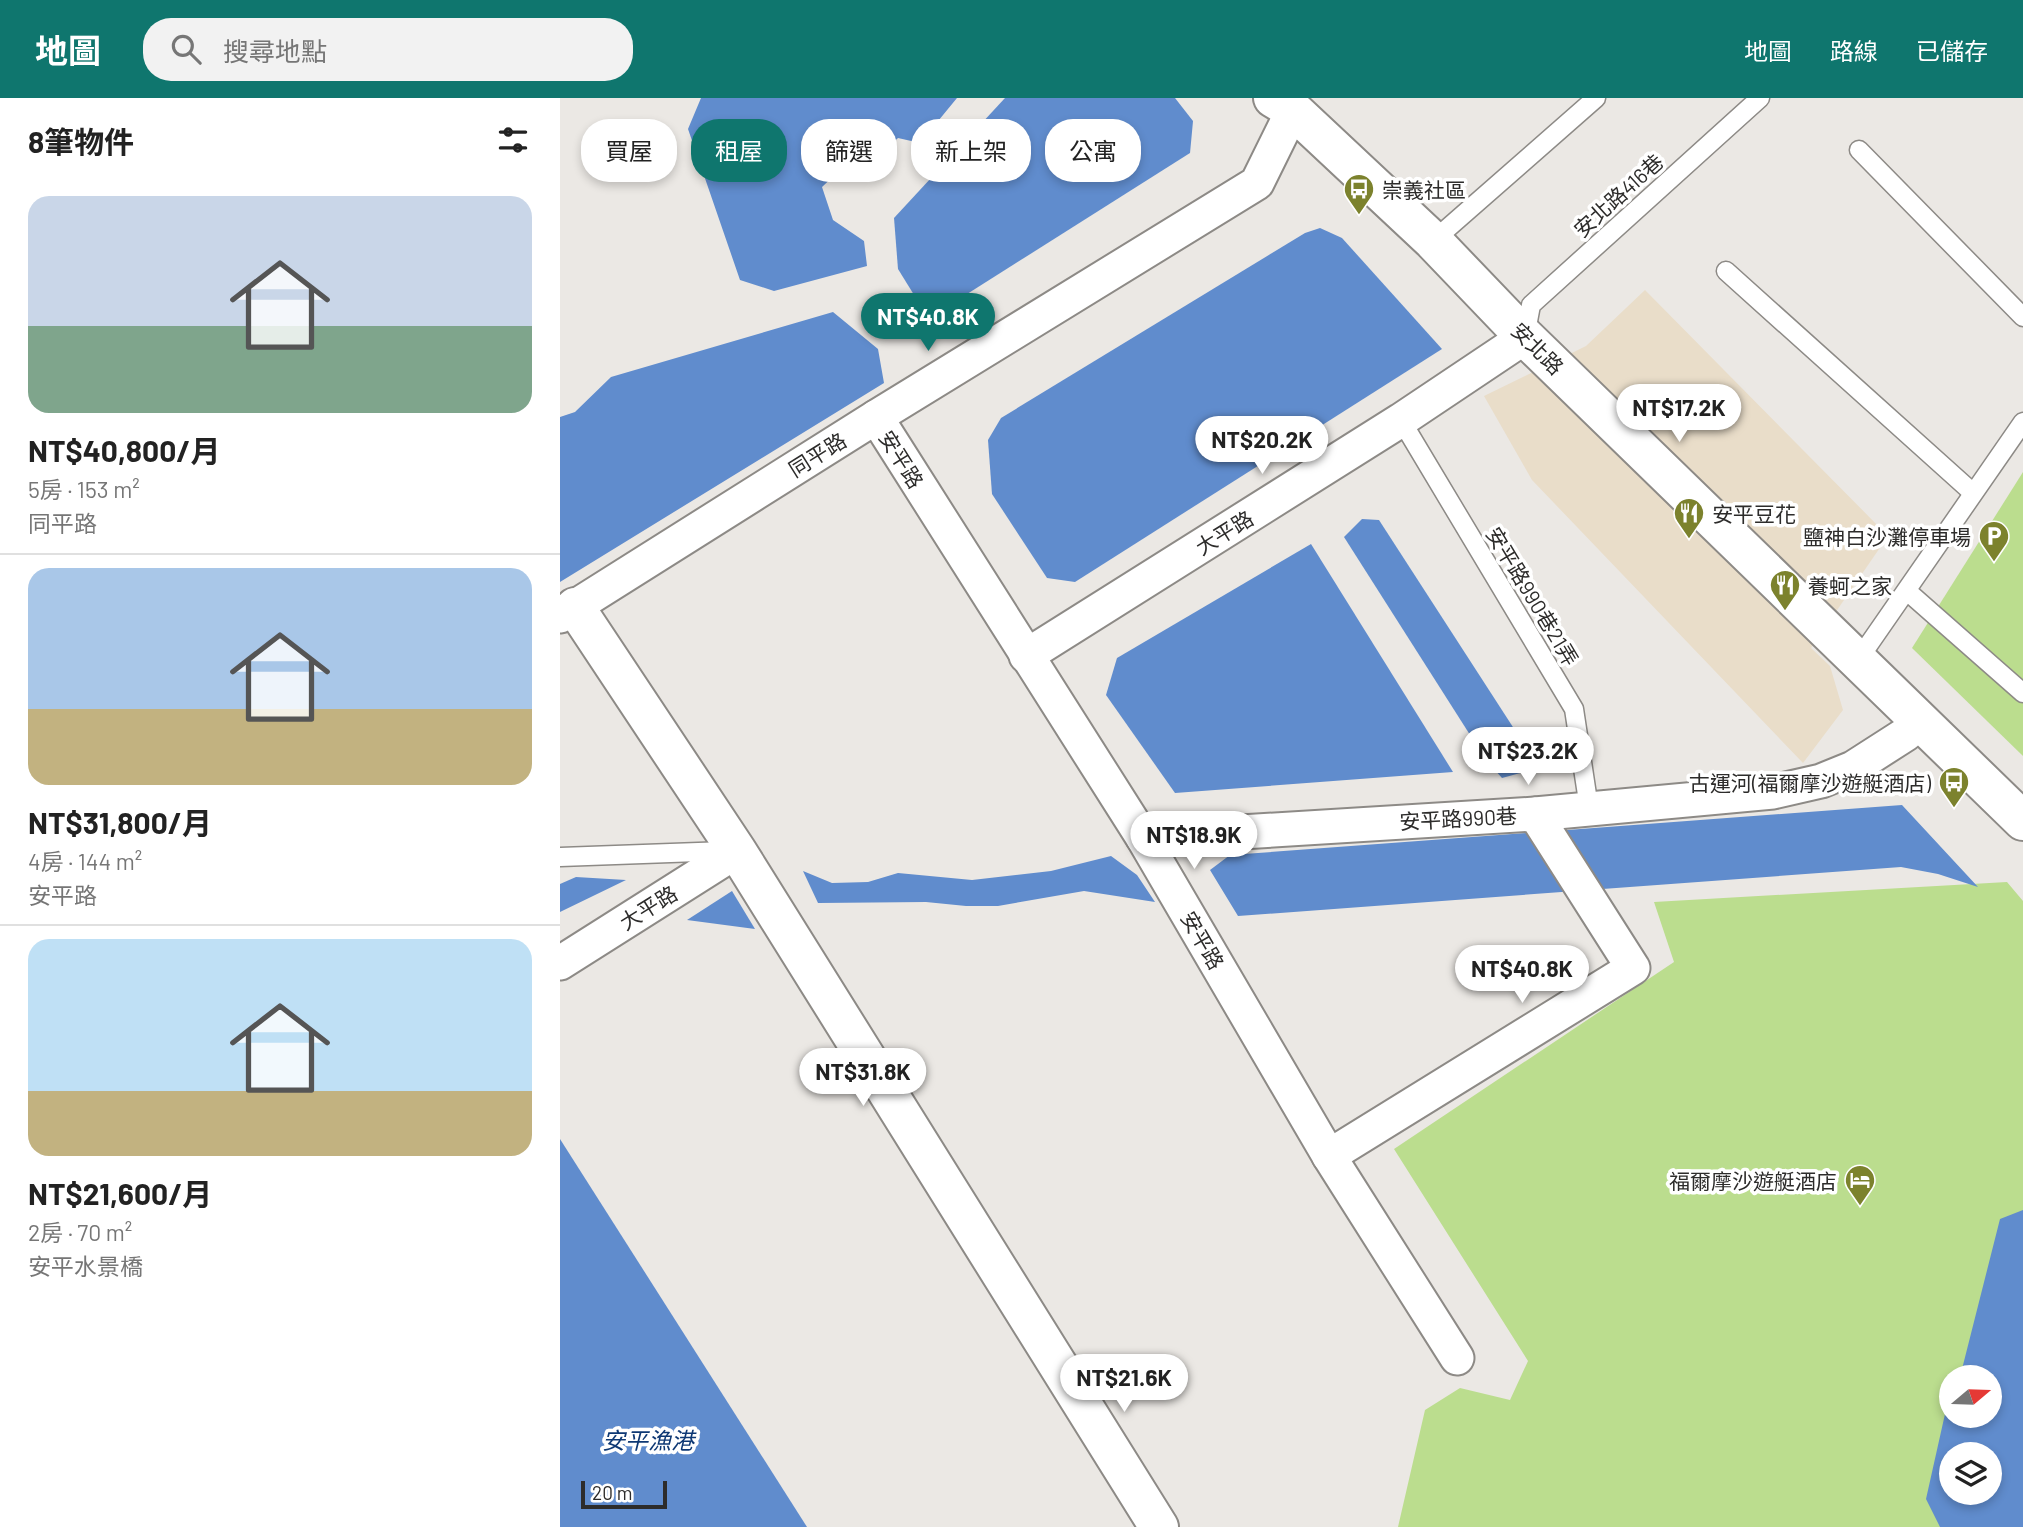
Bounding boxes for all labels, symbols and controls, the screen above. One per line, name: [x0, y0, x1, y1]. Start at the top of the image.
search box: [143, 18, 633, 81]
text: 地圖: [35, 30, 101, 70]
icon: search: [167, 30, 205, 68]
text: 搜尋地點: [223, 35, 327, 66]
text: 地圖: [1744, 36, 1792, 65]
text: 路線: [1830, 36, 1878, 65]
text: 已儲存: [1916, 36, 1988, 65]
chip: 買屋: [581, 119, 677, 182]
chip: 租屋: [691, 119, 787, 182]
chip: 篩選: [801, 119, 897, 182]
chip: 新上架: [911, 119, 1031, 182]
chip: 公寓: [1045, 119, 1141, 182]
icon: filters: [494, 121, 532, 159]
text: 8筆物件: [28, 123, 134, 159]
street label: 安北路416巷: [1568, 148, 1668, 242]
bus stop icon: 崇義社區: [1342, 172, 1376, 216]
place label: 崇義社區: [1382, 177, 1466, 202]
icon: home: [217, 242, 343, 368]
pin: NT$40.8K: [856, 294, 1000, 353]
text: NT$40.8K: [877, 302, 979, 330]
street label: 安北路: [1507, 317, 1569, 379]
pin: NT$17.2K: [1607, 384, 1751, 444]
text: NT$17.2K: [1632, 393, 1726, 421]
pin: NT$20.2K: [1190, 416, 1334, 476]
text: NT$20.2K: [1211, 425, 1313, 453]
street label: 安平路: [875, 426, 929, 492]
street label: 同平路: [784, 427, 850, 481]
text: NT$40,800/月: [28, 432, 220, 468]
text: 5房 · 153 m²: [28, 475, 140, 503]
restaurant icon: 安平豆花: [1672, 496, 1706, 540]
place label: 安平豆花: [1712, 501, 1796, 526]
street label: 大平路: [1191, 505, 1257, 559]
text: 同平路: [28, 509, 97, 537]
parking icon: 鹽神白沙灘停車場: [1977, 519, 2011, 563]
street label: 安平路990巷21弄: [1482, 522, 1584, 670]
place label: 鹽神白沙灘停車場: [1803, 524, 1971, 549]
restaurant icon: 養蚵之家: [1768, 568, 1802, 612]
place label: 養蚵之家: [1808, 573, 1892, 598]
icon: home: [217, 614, 343, 740]
pin: NT$23.2K: [1456, 728, 1600, 787]
text: NT$23.2K: [1478, 736, 1578, 764]
bus stop icon: 古運河(福爾摩沙遊艇酒店): [1937, 765, 1971, 809]
place label: 古運河(福爾摩沙遊艇酒店): [1689, 770, 1932, 795]
street label: 安平路990巷: [1399, 802, 1517, 834]
text: NT$31,800/月: [28, 804, 212, 840]
pin: NT$18.9K: [1122, 812, 1266, 871]
text: NT$18.9K: [1146, 820, 1242, 848]
text: 4房 · 144 m²: [28, 847, 142, 875]
street label: 大平路: [615, 880, 681, 934]
text: 安平路: [28, 881, 97, 909]
street label: 安平路: [1176, 906, 1230, 974]
pin: NT$40.8K: [1450, 946, 1594, 1005]
text: NT$40.8K: [1471, 954, 1573, 982]
icon: home: [217, 985, 343, 1111]
pin: NT$31.8K: [791, 1048, 935, 1108]
text: NT$31.8K: [815, 1057, 911, 1085]
hotel icon: 福爾摩沙遊艇酒店: [1843, 1163, 1877, 1207]
place label: 福爾摩沙遊艇酒店: [1669, 1168, 1837, 1193]
text: NT$21,600/月: [28, 1175, 212, 1211]
text: 2房 · 70 m²: [28, 1218, 132, 1246]
text: 安平水景橋: [28, 1252, 143, 1280]
pin: NT$21.6K: [1052, 1354, 1196, 1414]
text: NT$21.6K: [1076, 1363, 1172, 1391]
north arrow: [1939, 1365, 2002, 1428]
map controls: [1939, 1365, 2002, 1505]
water label: 安平漁港: [602, 1426, 697, 1454]
button: layers: [1939, 1442, 2002, 1505]
scale bar: [581, 1478, 667, 1510]
text: 20 m: [592, 1481, 632, 1504]

